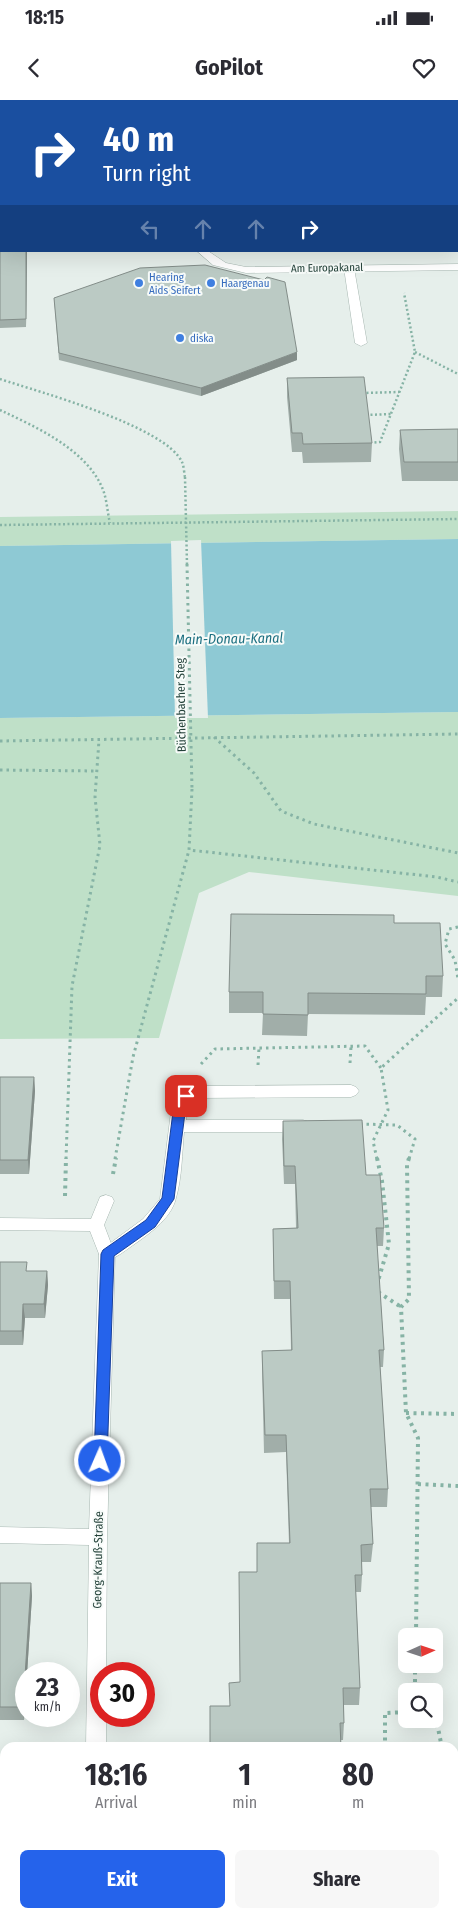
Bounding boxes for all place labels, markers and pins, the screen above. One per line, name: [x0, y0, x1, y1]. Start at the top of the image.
place label: Hearing Aids Seifert: [149, 271, 201, 297]
marker: Hearing Aids Seifert: [133, 277, 145, 289]
marker: Haargenau: [205, 277, 217, 289]
place label: Haargenau: [221, 277, 269, 290]
marker: diska: [174, 332, 186, 344]
place label: diska: [190, 332, 214, 345]
pin: [165, 1075, 207, 1117]

